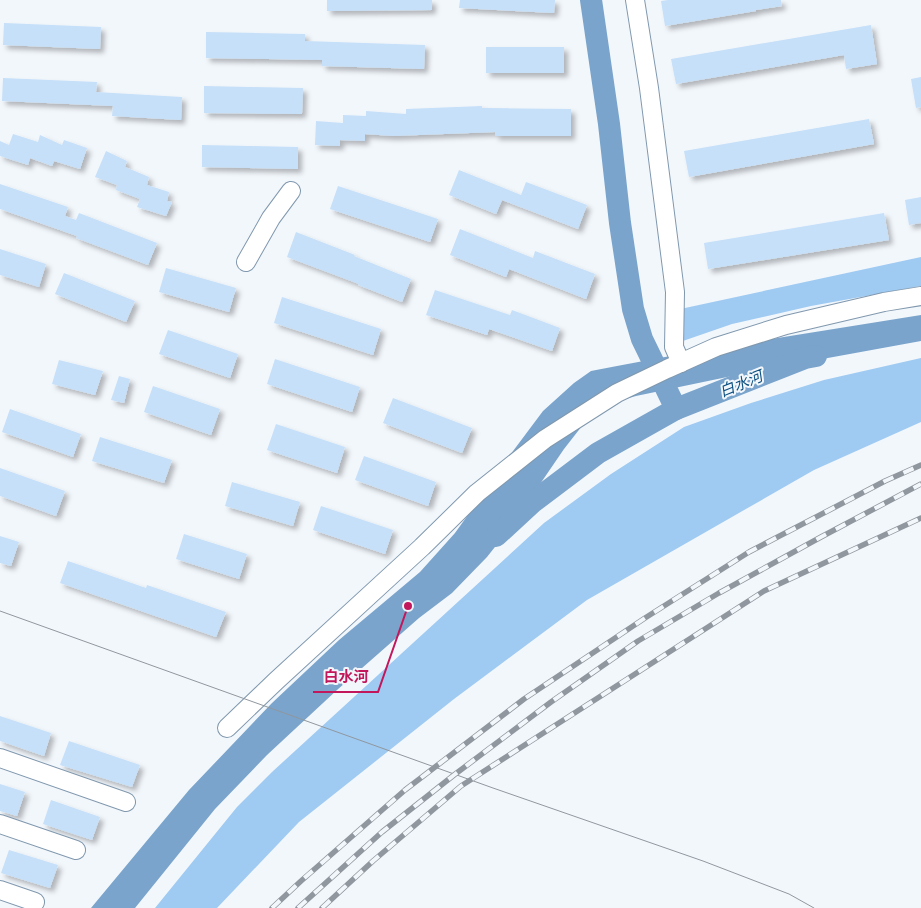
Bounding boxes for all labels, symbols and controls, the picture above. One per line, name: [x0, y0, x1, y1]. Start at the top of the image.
water label: 白水河: [716, 365, 768, 401]
callout: 白水河: [313, 662, 378, 692]
text: 白水河: [323, 667, 369, 686]

